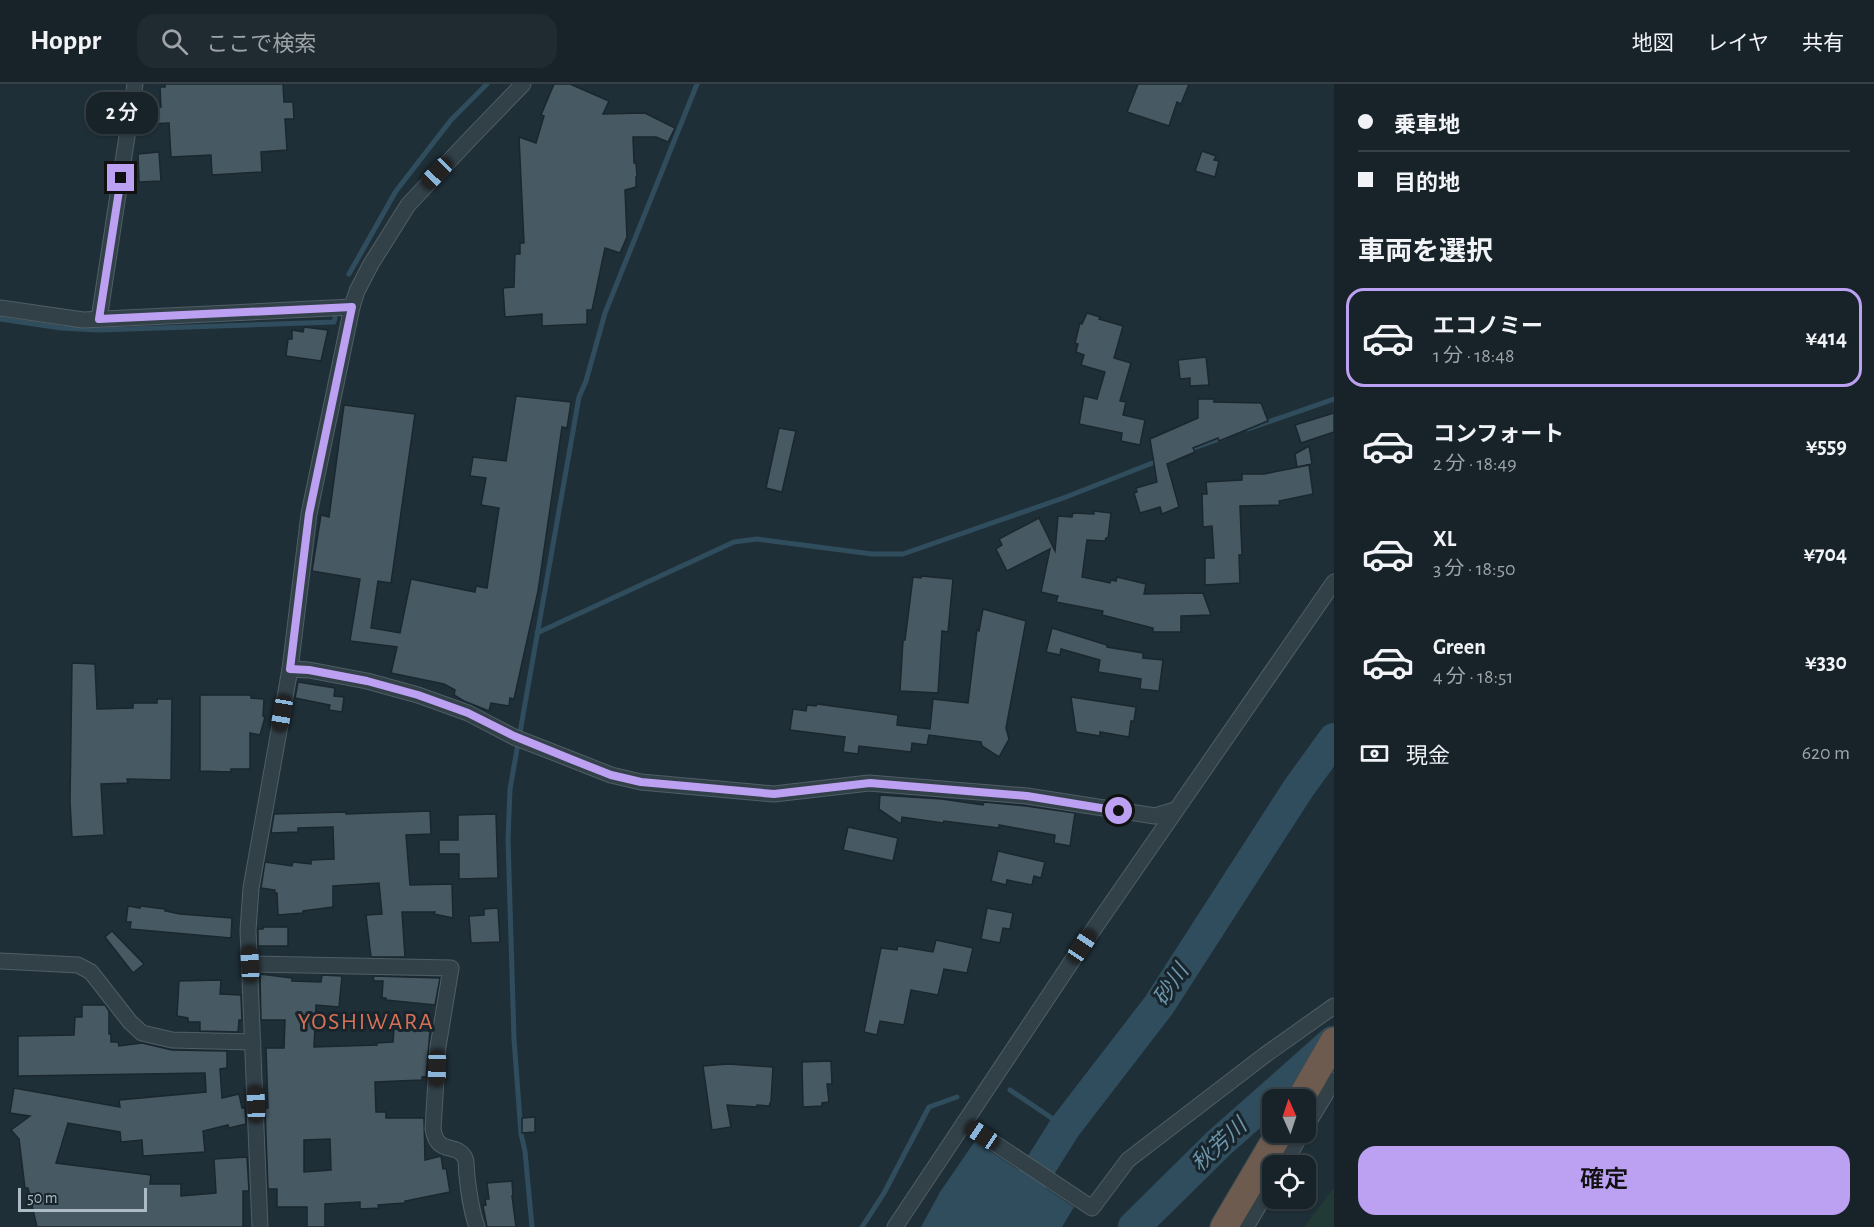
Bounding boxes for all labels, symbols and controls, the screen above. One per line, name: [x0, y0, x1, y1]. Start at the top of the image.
search box: [137, 14, 557, 68]
icon: search: [158, 25, 191, 58]
text: Hoppr: [30, 27, 101, 55]
text: ここで検索: [206, 33, 316, 55]
text: 地図: [1632, 33, 1674, 54]
text: レイヤ: [1707, 33, 1769, 54]
text: 共有: [1802, 33, 1844, 54]
callout: 2 分: [85, 91, 157, 133]
text: 2 分: [106, 103, 138, 123]
text: 乗車地: [1394, 114, 1460, 136]
car: [418, 154, 456, 192]
route end: [107, 164, 134, 191]
text: 目的地: [1394, 172, 1460, 194]
text: 車両を選択: [1358, 238, 1493, 265]
icon: car: [1361, 311, 1415, 365]
text: エコノミー: [1433, 315, 1543, 337]
text: ¥414: [1805, 327, 1847, 349]
text: 1 分 · 18:48: [1433, 346, 1514, 366]
icon: car: [1361, 419, 1415, 473]
text: コンフォート: [1433, 423, 1564, 445]
text: ¥559: [1806, 435, 1847, 457]
text: 2 分 · 18:49: [1433, 454, 1517, 474]
icon: car: [1361, 527, 1415, 581]
text: XL: [1433, 528, 1456, 550]
text: ¥704: [1803, 543, 1847, 565]
text: 3 分 · 18:50: [1433, 559, 1516, 579]
icon: car: [1361, 635, 1415, 689]
text: Green: [1433, 636, 1486, 658]
text: ¥330: [1805, 651, 1847, 673]
text: 4 分 · 18:51: [1433, 667, 1513, 687]
car: [270, 694, 294, 732]
icon: cash: [1358, 737, 1391, 770]
text: 620 m: [1802, 743, 1850, 763]
text: 現金: [1406, 745, 1450, 767]
route start: [1105, 797, 1132, 824]
car: [1064, 926, 1100, 966]
car: [240, 946, 260, 982]
water label: 砂川: [1149, 958, 1194, 1009]
district label: YOSHIWARA: [298, 1010, 434, 1034]
car: [428, 1050, 446, 1086]
car: [246, 1086, 266, 1122]
north arrow: [1262, 1089, 1316, 1143]
map controls: [1262, 1089, 1316, 1209]
water label: 秋芳川: [1187, 1112, 1252, 1176]
car: [962, 1117, 1002, 1153]
button: 確定: [1358, 1146, 1850, 1215]
button: locate: [1262, 1155, 1316, 1209]
scale bar: [18, 1185, 147, 1212]
text: 50 m: [27, 1190, 58, 1206]

